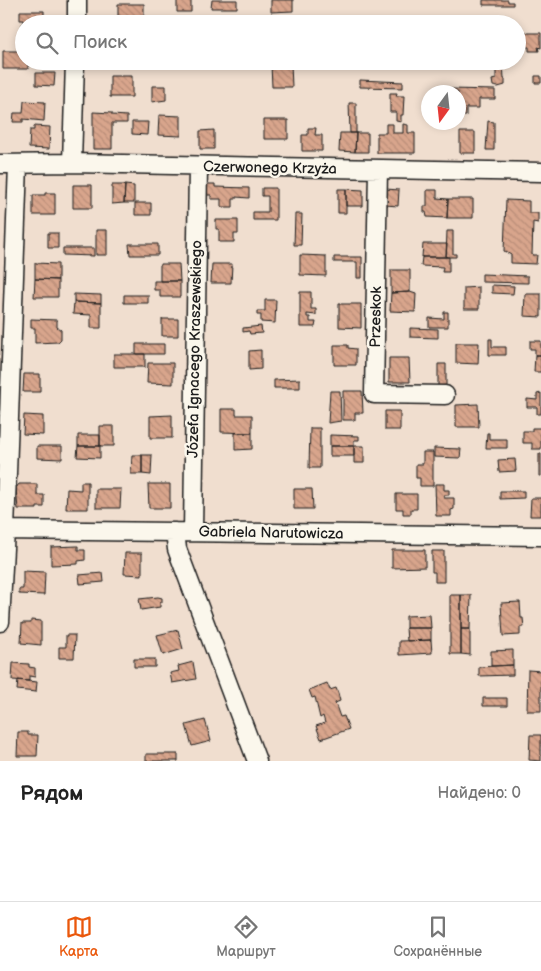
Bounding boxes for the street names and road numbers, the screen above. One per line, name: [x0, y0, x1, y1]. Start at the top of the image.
street label: Czerwonego Krzyża: [203, 157, 337, 179]
street label: Józefa Ignacego Kraszewskiego: [184, 240, 206, 458]
street label: Przeskok: [366, 286, 386, 348]
street label: Gabriela Narutowicza: [198, 522, 344, 544]

